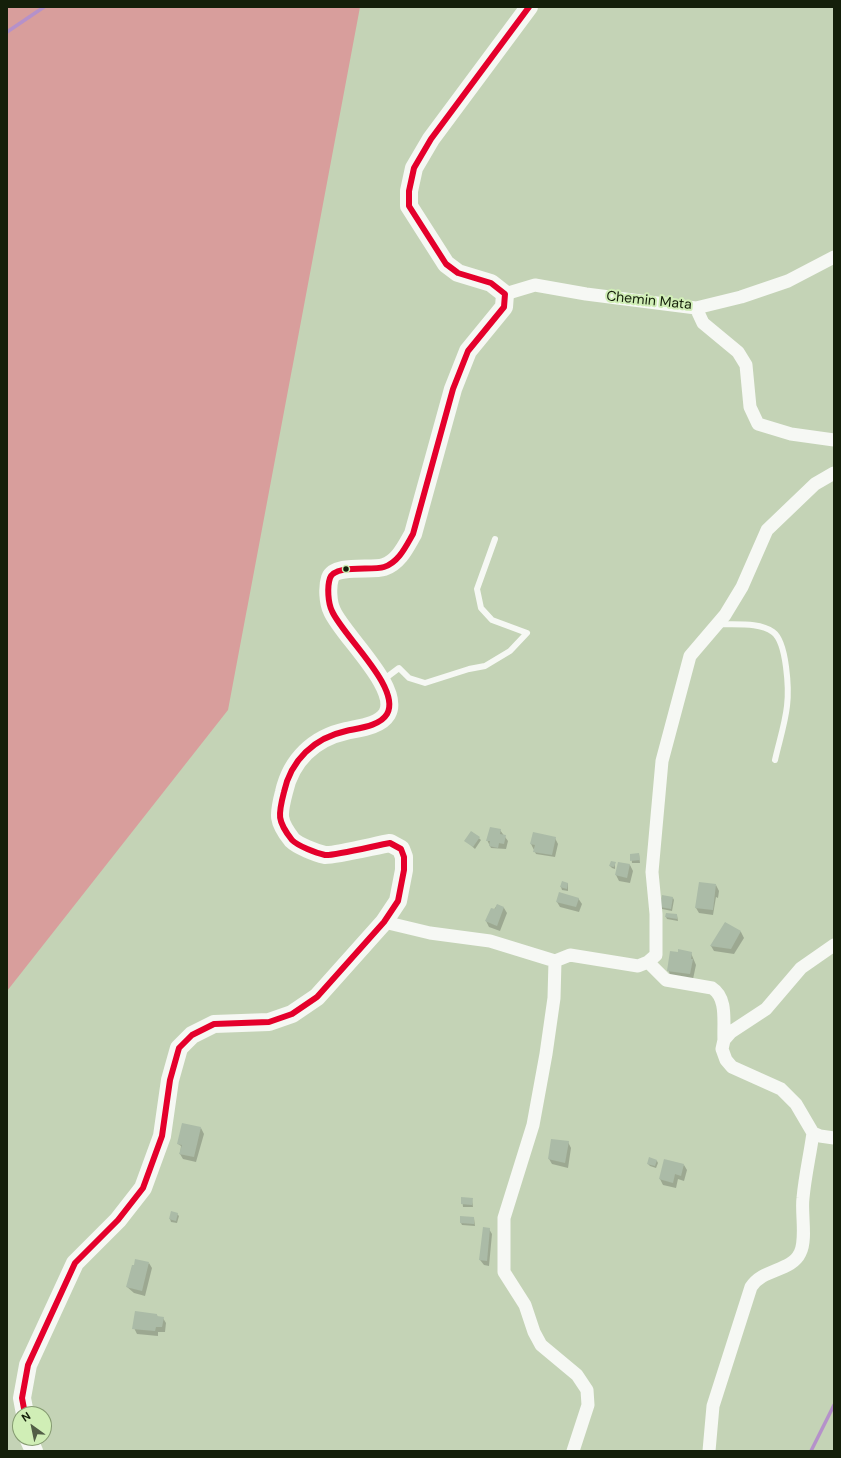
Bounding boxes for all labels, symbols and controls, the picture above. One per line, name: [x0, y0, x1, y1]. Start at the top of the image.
street label: Chemin Mata: [605, 288, 693, 314]
unlabelled marker: [341, 564, 351, 574]
north arrow: [12, 1406, 52, 1446]
text: N: [19, 1409, 33, 1425]

